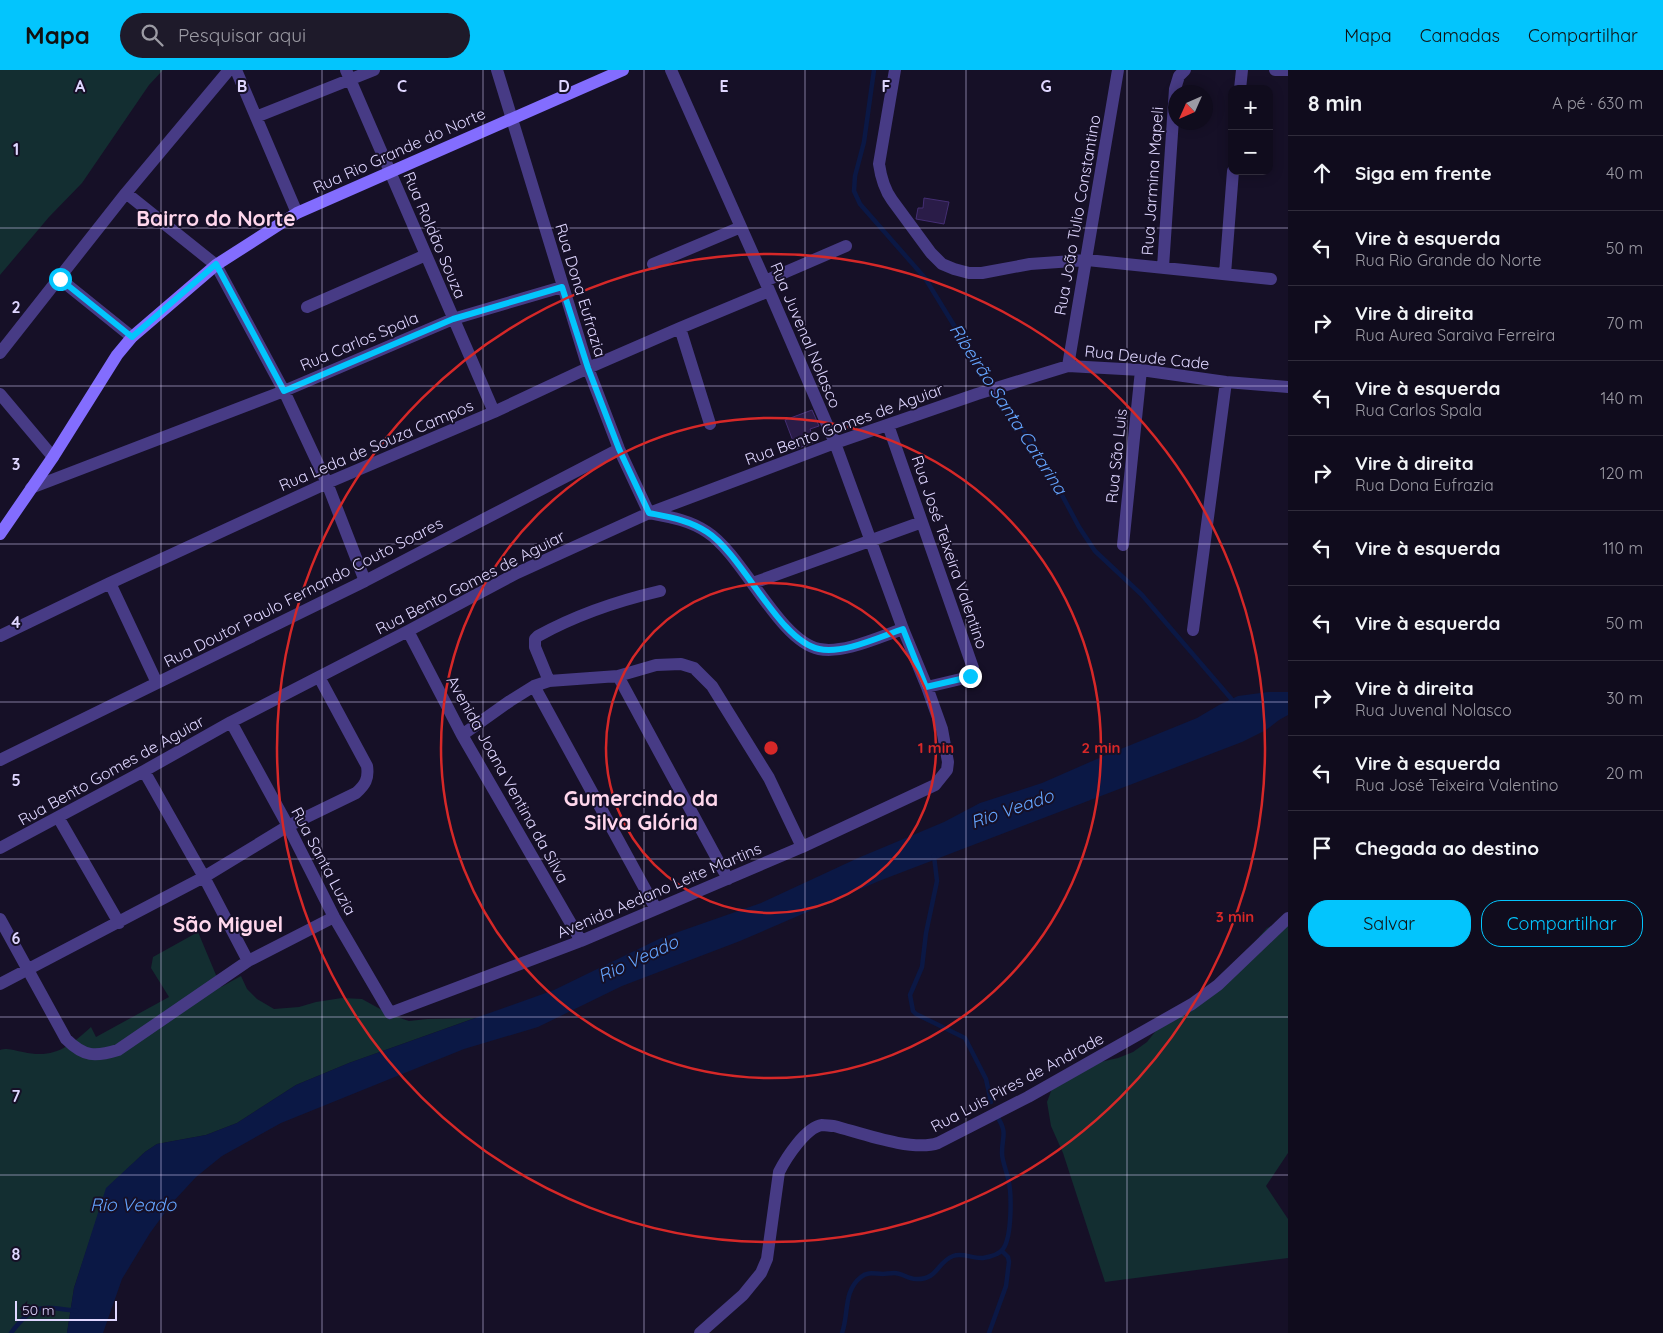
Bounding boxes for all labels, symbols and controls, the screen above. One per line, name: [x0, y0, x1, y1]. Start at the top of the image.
search box: [120, 13, 470, 58]
text: Mapa: [25, 20, 90, 50]
icon: search: [138, 21, 166, 49]
text: Pesquisar aqui: [178, 23, 306, 47]
text: Mapa: [1344, 24, 1392, 47]
text: Camadas: [1420, 24, 1500, 47]
text: Compartilhar: [1528, 24, 1638, 47]
text: A: [75, 76, 86, 96]
text: B: [237, 76, 247, 96]
text: C: [397, 76, 407, 96]
text: D: [558, 76, 570, 96]
text: E: [719, 76, 729, 96]
text: F: [882, 76, 891, 96]
text: G: [1040, 76, 1052, 96]
north arrow: [1168, 85, 1213, 130]
map controls: [1228, 85, 1273, 175]
button: +: [1228, 85, 1273, 130]
text: 8 min: [1308, 90, 1362, 116]
text: A pé · 630 m: [1552, 93, 1643, 113]
street label: Rua Rio Grande do Norte: [310, 103, 488, 197]
street label: Rua Jarmina Mapeli: [1137, 106, 1167, 256]
street label: Rua João Tulio Constantino: [1050, 113, 1104, 317]
button: −: [1228, 130, 1273, 175]
text: 1: [13, 139, 19, 159]
icon: ahead: [1308, 159, 1336, 187]
text: Siga em frente: [1355, 161, 1492, 185]
text: 40 m: [1606, 163, 1643, 183]
street label: Rua Roldão Souza: [399, 168, 471, 302]
district label: Bairro do Norte: [136, 205, 296, 231]
street label: Rua Dona Eufrazia: [551, 221, 611, 359]
text: Vire à esquerda: [1355, 226, 1500, 250]
icon: left: [1308, 234, 1336, 262]
text: 50 m: [1606, 238, 1643, 258]
text: Rua Rio Grande do Norte: [1355, 250, 1542, 270]
street label: Rua Juvenal Nolasco: [766, 259, 846, 411]
route start: [49, 268, 72, 291]
text: 2: [11, 297, 21, 317]
text: Vire à direita: [1355, 301, 1474, 325]
street label: Rua Carlos Spala: [297, 307, 421, 375]
icon: right: [1308, 309, 1336, 337]
text: 70 m: [1606, 313, 1643, 333]
water label: Ribeirão Santa Catarina: [944, 319, 1073, 500]
text: Rua Aurea Saraiva Ferreira: [1355, 325, 1555, 345]
street label: Rua Deude Cade: [1084, 340, 1210, 374]
text: Vire à esquerda: [1355, 376, 1500, 400]
street label: Rua Bento Gomes de Aguiar: [742, 379, 946, 469]
icon: left: [1308, 384, 1336, 412]
text: 140 m: [1600, 388, 1643, 408]
street label: Rua Leda de Souza Campos: [276, 395, 476, 495]
text: Rua Carlos Spala: [1355, 400, 1482, 420]
street label: Rua São Luis: [1101, 408, 1131, 504]
text: Vire à direita: [1355, 451, 1474, 475]
street label: Rua José Teixeira Valentino: [907, 453, 993, 651]
text: 3: [12, 454, 20, 474]
icon: right: [1308, 459, 1336, 487]
text: 120 m: [1600, 463, 1643, 483]
text: Rua Dona Eufrazia: [1355, 475, 1494, 495]
street label: Rua Doutor Paulo Fernando Couto Soares: [160, 513, 446, 671]
street label: Rua Bento Gomes de Aguiar: [372, 525, 568, 639]
icon: left: [1308, 534, 1336, 562]
text: Vire à esquerda: [1355, 536, 1500, 560]
text: 110 m: [1603, 538, 1643, 558]
icon: left: [1308, 609, 1336, 637]
text: Vire à esquerda: [1355, 611, 1500, 635]
text: 4: [11, 612, 21, 632]
text: 50 m: [1606, 613, 1643, 633]
route end: [959, 665, 982, 688]
street label: Avenida Joana Ventina da Silva: [443, 672, 573, 886]
text: Vire à direita: [1355, 676, 1474, 700]
icon: right: [1308, 684, 1336, 712]
text: 30 m: [1606, 688, 1643, 708]
text: Rua Juvenal Nolasco: [1355, 700, 1512, 720]
street label: Rua Bento Gomes de Aguiar: [14, 710, 208, 830]
text: 1 min: [918, 738, 954, 757]
text: 2 min: [1081, 738, 1121, 757]
centre of rings: [762, 739, 780, 757]
text: Vire à esquerda: [1355, 751, 1500, 775]
icon: left: [1308, 759, 1336, 787]
text: 20 m: [1606, 763, 1643, 783]
text: 5: [11, 770, 21, 790]
text: Rua José Teixeira Valentino: [1355, 775, 1558, 795]
water label: Rio Veado: [967, 783, 1057, 833]
district label: Gumercindo da Silva Glória: [564, 785, 718, 835]
street label: Rua Santa Luzia: [287, 804, 361, 918]
icon: arrive: [1308, 834, 1336, 862]
text: Chegada ao destino: [1355, 836, 1539, 860]
street label: Avenida Aedano Leite Martins: [554, 838, 764, 942]
button: Salvar: [1308, 900, 1471, 947]
button: Compartilhar: [1481, 900, 1643, 947]
text: 3 min: [1216, 907, 1254, 926]
district label: São Miguel: [173, 911, 283, 937]
text: 6: [12, 928, 21, 948]
water label: Rio Veado: [594, 929, 683, 987]
street label: Rua Luis Pires de Andrade: [927, 1028, 1107, 1136]
text: 7: [12, 1086, 21, 1106]
water label: Rio Veado: [90, 1193, 177, 1216]
text: 8: [12, 1244, 21, 1264]
scale bar: [15, 1298, 118, 1321]
text: 50 m: [22, 1301, 55, 1319]

